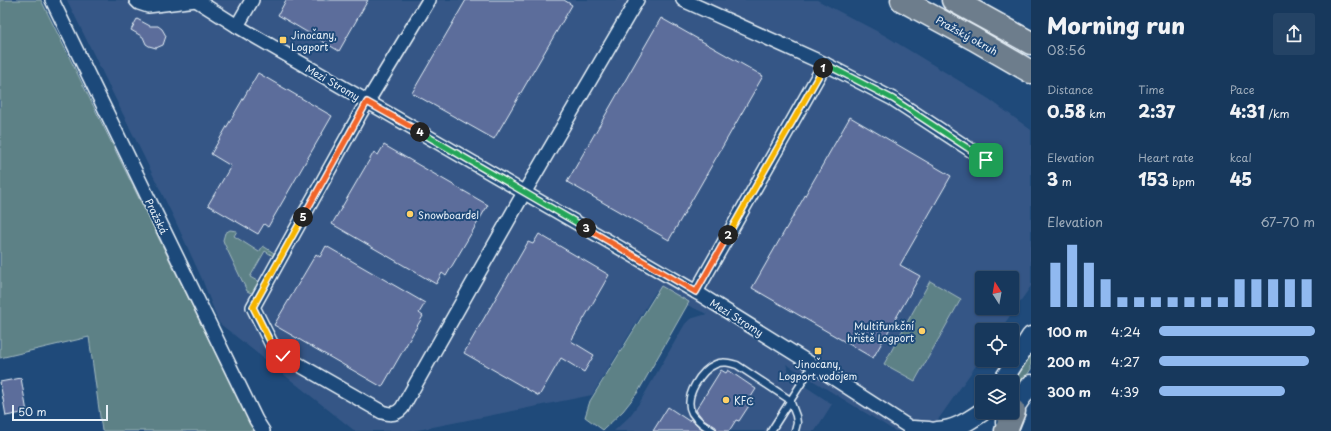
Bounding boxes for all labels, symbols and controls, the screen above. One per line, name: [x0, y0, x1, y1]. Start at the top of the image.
text: Morning run: [1047, 8, 1185, 41]
street label: Pražský okruh: [933, 12, 1001, 58]
button: share: [1273, 13, 1315, 55]
place label: Jinočany, Logport: [291, 27, 337, 54]
marker: Jinočany, Logport: [278, 35, 288, 45]
text: 08:56: [1047, 40, 1086, 59]
pin: 1: [813, 58, 833, 78]
text: 1: [820, 59, 826, 76]
street label: Mezi Stromy: [302, 60, 363, 105]
text: Distance: [1047, 81, 1093, 98]
text: Time: [1138, 81, 1164, 98]
text: Pace: [1230, 81, 1254, 98]
text: 0.58: [1047, 98, 1086, 124]
text: 2:37: [1138, 98, 1175, 124]
text: 4:31: [1230, 98, 1265, 124]
text: km: [1086, 105, 1106, 122]
text: /km: [1265, 105, 1290, 122]
pin: 4: [410, 122, 430, 142]
text: 4: [416, 123, 424, 140]
pin: [969, 143, 1003, 177]
icon: arrive: [975, 149, 997, 171]
text: Elevation: [1047, 149, 1094, 166]
text: Heart rate: [1138, 149, 1194, 166]
text: kcal: [1230, 149, 1252, 166]
text: 3: [1047, 166, 1058, 192]
text: 153: [1138, 166, 1169, 192]
text: 45: [1230, 166, 1252, 192]
text: m: [1058, 173, 1072, 190]
text: bpm: [1169, 173, 1195, 190]
street label: Pražská: [142, 196, 172, 237]
pin: 5: [293, 207, 313, 227]
place label: Snowboardel: [418, 207, 479, 222]
text: 5: [299, 208, 307, 225]
marker: Snowboardel: [405, 209, 415, 219]
text: Elevation: [1047, 212, 1103, 231]
text: 67–70 m: [1260, 212, 1315, 231]
pin: 3: [576, 218, 596, 238]
text: 3: [582, 219, 590, 236]
pin: 2: [718, 225, 738, 245]
text: 2: [724, 226, 732, 243]
north arrow: [975, 271, 1019, 315]
map controls: [975, 271, 1019, 419]
street label: Mezi Stromy: [707, 295, 767, 340]
place label: Multifunkční hřiště Logport: [847, 318, 915, 345]
text: 100 m: [1047, 322, 1088, 341]
text: 4:24: [1111, 322, 1141, 341]
button: locate: [975, 323, 1019, 367]
marker: Multifunkční hřiště Logport: [917, 326, 927, 336]
pin: [266, 339, 300, 373]
icon: check: [272, 345, 294, 367]
marker: Jinočany, Logport vodojem: [813, 346, 823, 356]
text: 200 m: [1047, 352, 1091, 371]
text: 4:27: [1111, 352, 1140, 371]
place label: Jinočany, Logport vodojem: [779, 356, 857, 383]
button: layers: [975, 375, 1019, 419]
text: 300 m: [1047, 382, 1091, 401]
text: 4:39: [1111, 382, 1139, 401]
place label: KFC: [734, 393, 754, 408]
marker: KFC: [721, 395, 731, 405]
scale bar: [12, 403, 108, 422]
text: 50 m: [18, 403, 47, 420]

